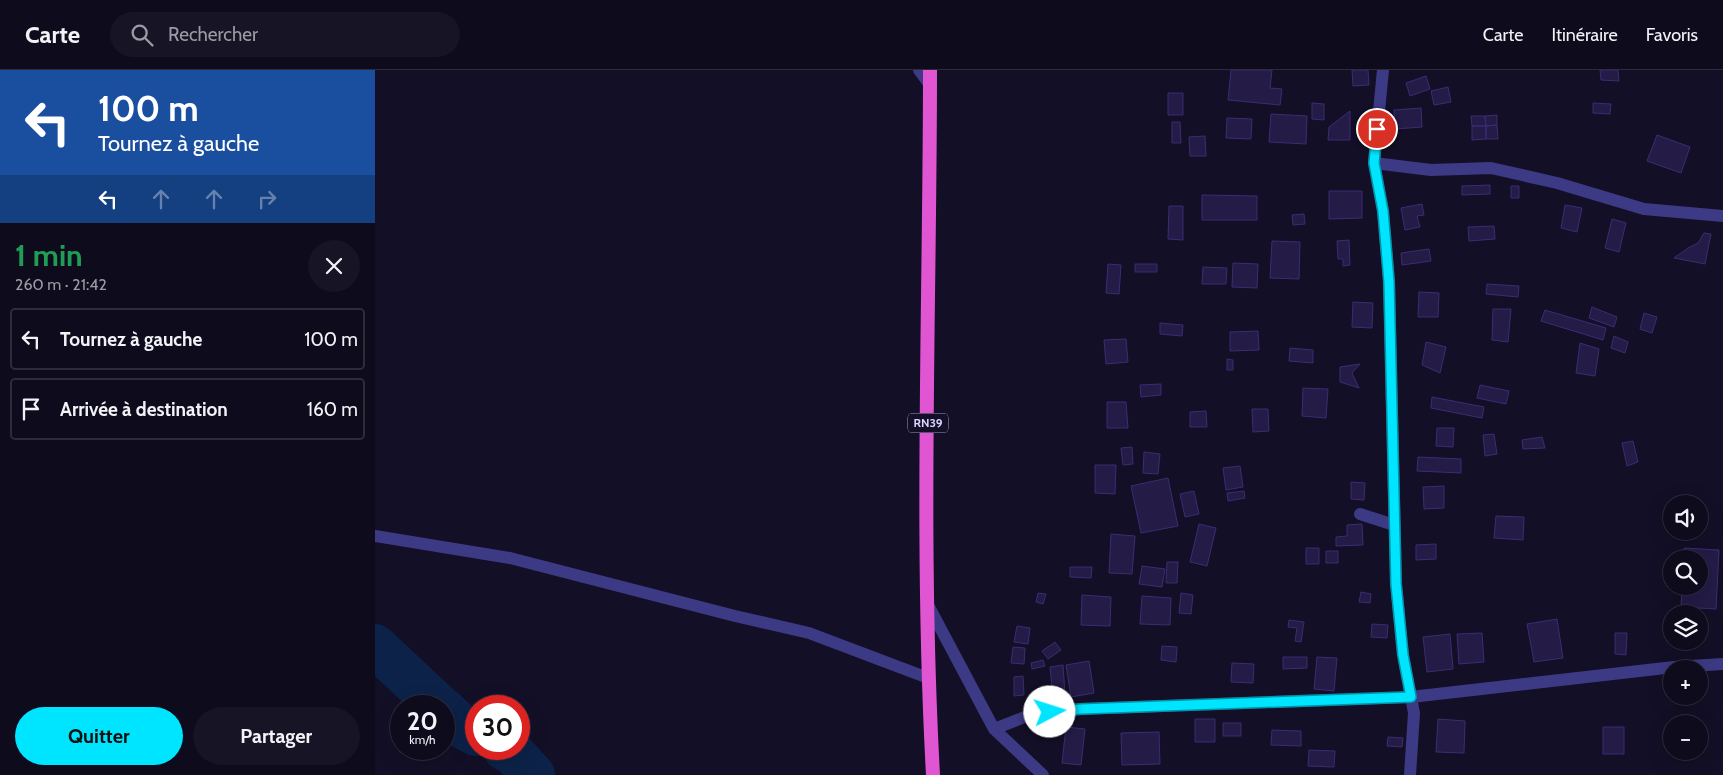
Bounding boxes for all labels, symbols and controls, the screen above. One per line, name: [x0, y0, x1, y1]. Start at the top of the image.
search box: [110, 12, 460, 57]
text: Carte: [25, 20, 80, 49]
icon: search: [128, 21, 156, 49]
text: Rechercher: [168, 23, 258, 46]
text: Carte: [1483, 24, 1523, 46]
text: Itinéraire: [1551, 24, 1618, 46]
text: Favoris: [1646, 24, 1698, 46]
text: 100 m: [98, 87, 199, 130]
icon: left: [15, 90, 80, 155]
pin: [1356, 108, 1398, 150]
icon: arrive: [1363, 115, 1391, 143]
text: Tournez à gauche: [98, 130, 259, 157]
icon: left: [94, 185, 122, 213]
icon: ahead: [147, 185, 175, 213]
icon: ahead: [200, 185, 228, 213]
icon: right: [253, 185, 281, 213]
text: 1 min: [15, 237, 83, 274]
button: close: [308, 240, 360, 292]
text: 260 m · 21:42: [15, 275, 107, 294]
icon: left: [17, 325, 45, 353]
text: Tournez à gauche: [60, 328, 202, 351]
text: 100 m: [304, 328, 358, 351]
icon: arrive: [17, 395, 45, 423]
text: Arrivée à destination: [60, 398, 228, 421]
text: 160 m: [307, 398, 358, 421]
road number: RN39: [908, 413, 948, 432]
map controls: [1663, 495, 1708, 760]
button: sound: [1663, 495, 1708, 540]
button: search: [1663, 550, 1708, 595]
button: layers: [1663, 605, 1708, 650]
button: +: [1663, 660, 1708, 705]
position arrow: [1023, 685, 1075, 737]
speed limit sign: 30: [465, 695, 530, 760]
text: 20: [407, 706, 438, 736]
button: Quitter: [15, 707, 183, 765]
button: Partager: [193, 707, 360, 765]
button: −: [1663, 715, 1708, 760]
text: km/h: [409, 732, 436, 747]

